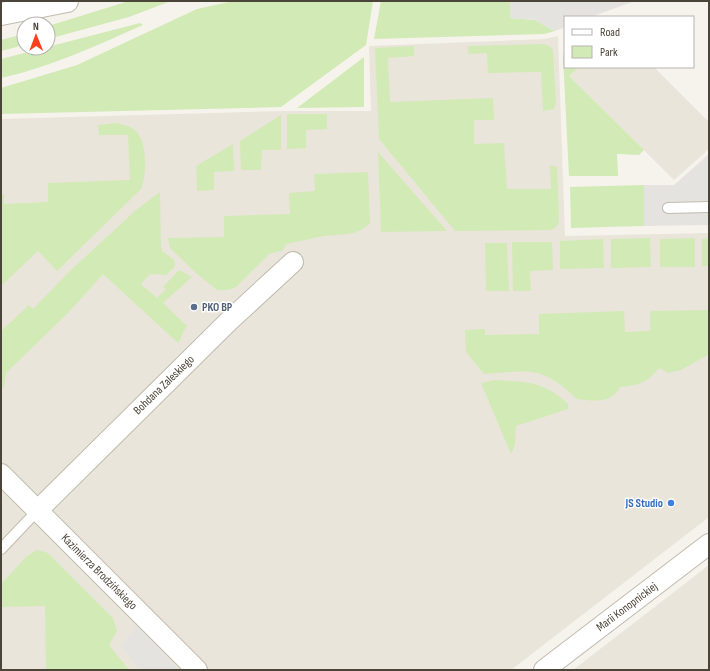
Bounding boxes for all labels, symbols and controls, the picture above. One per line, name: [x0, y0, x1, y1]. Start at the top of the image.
north arrow: [16, 16, 56, 56]
legend: [564, 16, 694, 68]
text: N: [33, 20, 39, 33]
text: Road: [600, 25, 620, 40]
text: Park: [600, 45, 618, 60]
place label: PKO BP: [202, 300, 233, 315]
marker: PKO BP: [189, 302, 199, 312]
street label: Bohdana Zaleskiego: [130, 352, 198, 418]
place label: JS Studio: [624, 496, 663, 511]
marker: JS Studio: [666, 498, 676, 508]
street label: Kazimierza Brodzińskiego: [58, 531, 140, 613]
street label: Marii Konopnickiej: [593, 579, 661, 635]

